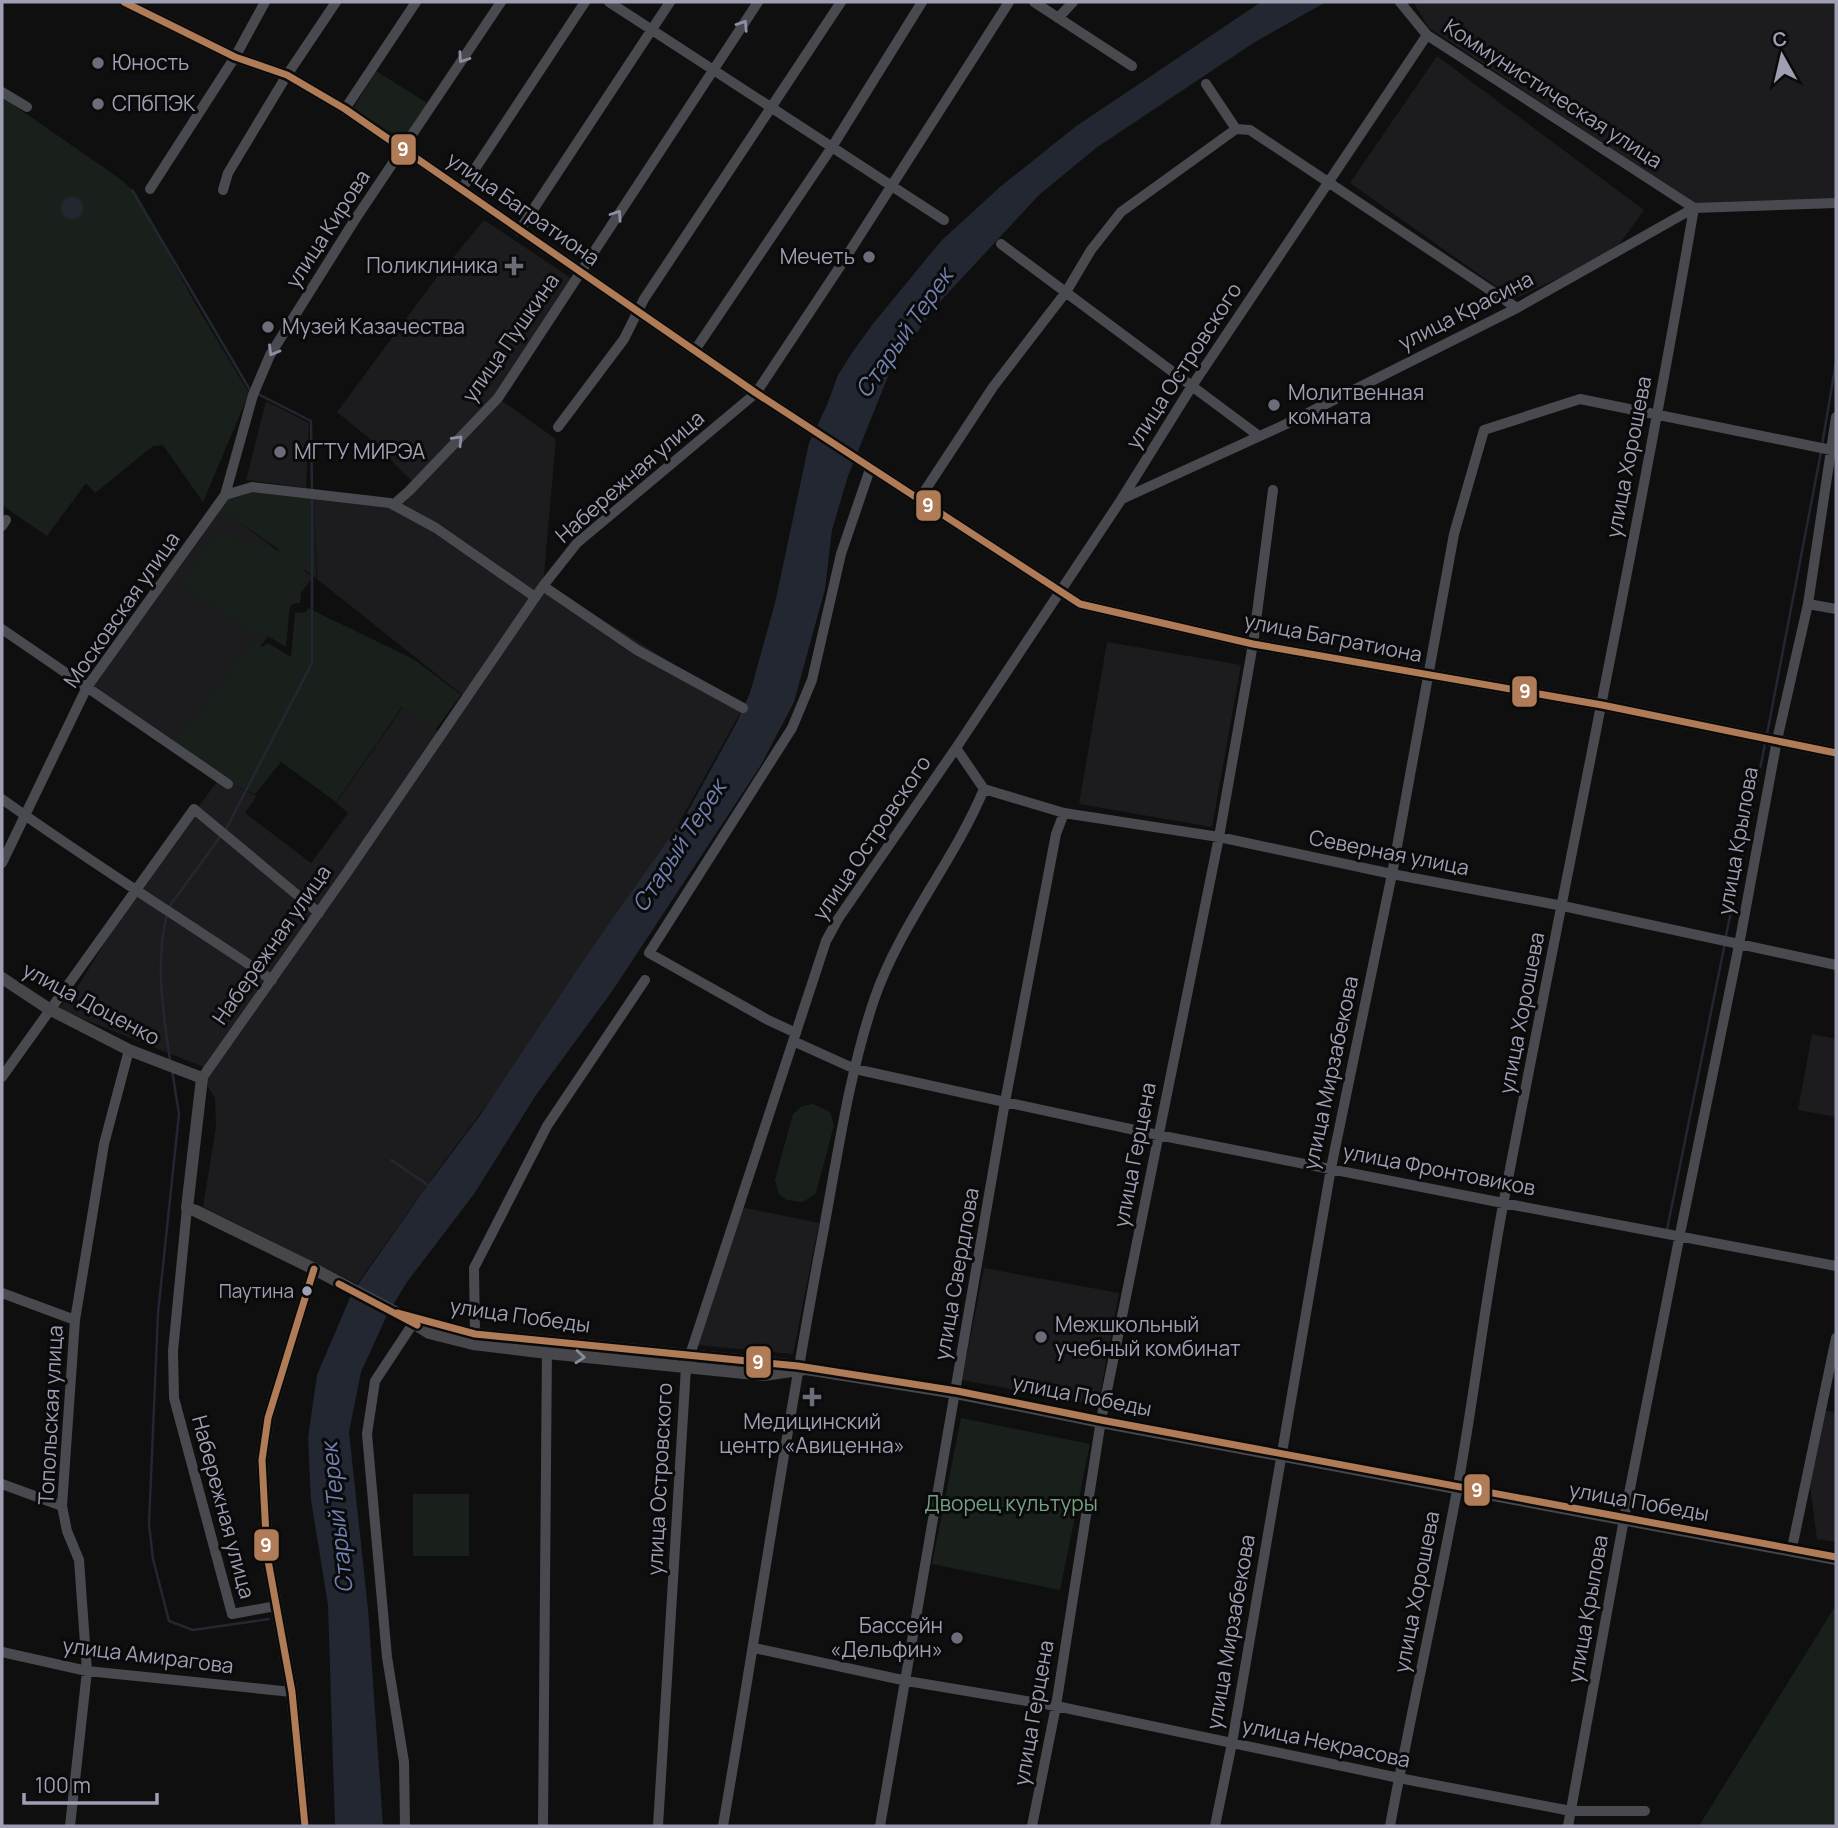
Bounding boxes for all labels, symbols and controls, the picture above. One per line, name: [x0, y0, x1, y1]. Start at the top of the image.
street label: Коммунистическая улица: [1439, 12, 1668, 174]
one-way arrow: [734, 20, 747, 33]
north arrow: [1747, 21, 1817, 91]
text: С: [1771, 25, 1788, 53]
place label: Юность: [112, 48, 189, 76]
one-way arrow: [458, 51, 471, 64]
marker: Юность: [90, 55, 106, 71]
place label: СПбПЭК: [112, 89, 196, 117]
marker: СПбПЭК: [90, 96, 106, 112]
line badge: 9: [390, 133, 417, 166]
text: 9: [397, 136, 409, 162]
street label: улица Багратиона: [441, 145, 606, 272]
street label: улица Кирова: [278, 164, 376, 293]
one-way arrow: [609, 209, 622, 222]
place label: Мечеть: [780, 242, 855, 270]
marker: Мечеть: [861, 249, 877, 265]
place label: Поликлиника: [366, 251, 498, 279]
marker: Поликлиника: [504, 256, 524, 276]
water label: Старый Терек: [847, 258, 962, 404]
street label: улица Красина: [1393, 264, 1538, 356]
street label: улица Пушкина: [455, 267, 565, 408]
street label: улица Островского: [1119, 277, 1247, 454]
place label: Музей Казачества: [282, 312, 465, 340]
marker: Музей Казачества: [260, 319, 276, 335]
one-way arrow: [268, 344, 281, 357]
street label: улица Хорошева: [1599, 374, 1657, 540]
place label: Молитвенная комната: [1288, 378, 1424, 430]
marker: Молитвенная комната: [1266, 397, 1282, 413]
street label: Набережная улица: [549, 404, 710, 549]
one-way arrow: [450, 435, 463, 448]
place label: МГТУ МИРЭА: [294, 437, 425, 465]
marker: МГТУ МИРЭА: [272, 444, 288, 460]
line badge: 9: [915, 489, 942, 522]
text: 9: [922, 492, 934, 518]
street label: Московская улица: [57, 526, 186, 693]
street label: улица Багратиона: [1242, 606, 1425, 668]
line badge: 9: [1511, 675, 1538, 708]
text: 9: [1519, 678, 1531, 704]
street label: улица Островского: [806, 750, 937, 925]
street label: улица Крылова: [1710, 765, 1764, 917]
water label: Старый Терек: [624, 770, 735, 918]
street label: Северная улица: [1307, 823, 1472, 881]
street label: Набережная улица: [206, 859, 337, 1030]
street label: улица Хорошева: [1492, 930, 1550, 1096]
street label: улица Доценко: [18, 955, 165, 1051]
street label: улица Мирзабекова: [1296, 973, 1364, 1172]
street label: улица Герцена: [1106, 1080, 1162, 1230]
street label: улица Фронтовиков: [1341, 1137, 1538, 1201]
street label: улица Свердлова: [927, 1185, 985, 1362]
place label: Паутина: [219, 1278, 294, 1304]
marker: Паутина: [300, 1284, 314, 1298]
street label: улица Победы: [448, 1291, 592, 1339]
place label: Межшкольный учебный комбинат: [1055, 1310, 1241, 1362]
street label: Топольская улица: [31, 1324, 69, 1505]
marker: Межшкольный учебный комбинат: [1033, 1329, 1049, 1345]
line badge: 9: [745, 1345, 772, 1379]
one-way arrow: [574, 1349, 585, 1364]
text: 9: [752, 1349, 764, 1375]
street label: улица Победы: [1010, 1368, 1154, 1422]
street label: улица Островского: [640, 1382, 678, 1576]
marker: Медицинский центр «Авиценна»: [802, 1387, 822, 1407]
place label: Медицинский центр «Авиценна»: [719, 1407, 905, 1459]
street label: Набережная улица: [186, 1412, 262, 1602]
water label: Старый Терек: [312, 1438, 360, 1595]
line badge: 9: [1463, 1473, 1491, 1507]
street label: улица Победы: [1567, 1475, 1711, 1527]
text: 9: [1471, 1477, 1483, 1503]
park label: Дворец культуры: [924, 1489, 1098, 1517]
street label: улица Хорошева: [1387, 1509, 1445, 1675]
line badge: 9: [253, 1528, 280, 1562]
text: 9: [260, 1532, 272, 1558]
street label: улица Мирзабекова: [1199, 1532, 1261, 1732]
street label: улица Крылова: [1560, 1533, 1614, 1685]
place label: Бассейн «Дельфин»: [830, 1611, 943, 1663]
marker: Бассейн «Дельфин»: [949, 1630, 965, 1646]
street label: улица Амирагова: [61, 1631, 235, 1679]
street label: улица Герцена: [1006, 1638, 1060, 1788]
street label: улица Некрасова: [1240, 1711, 1413, 1774]
scale bar: [24, 1762, 158, 1806]
text: 100 m: [35, 1771, 91, 1799]

